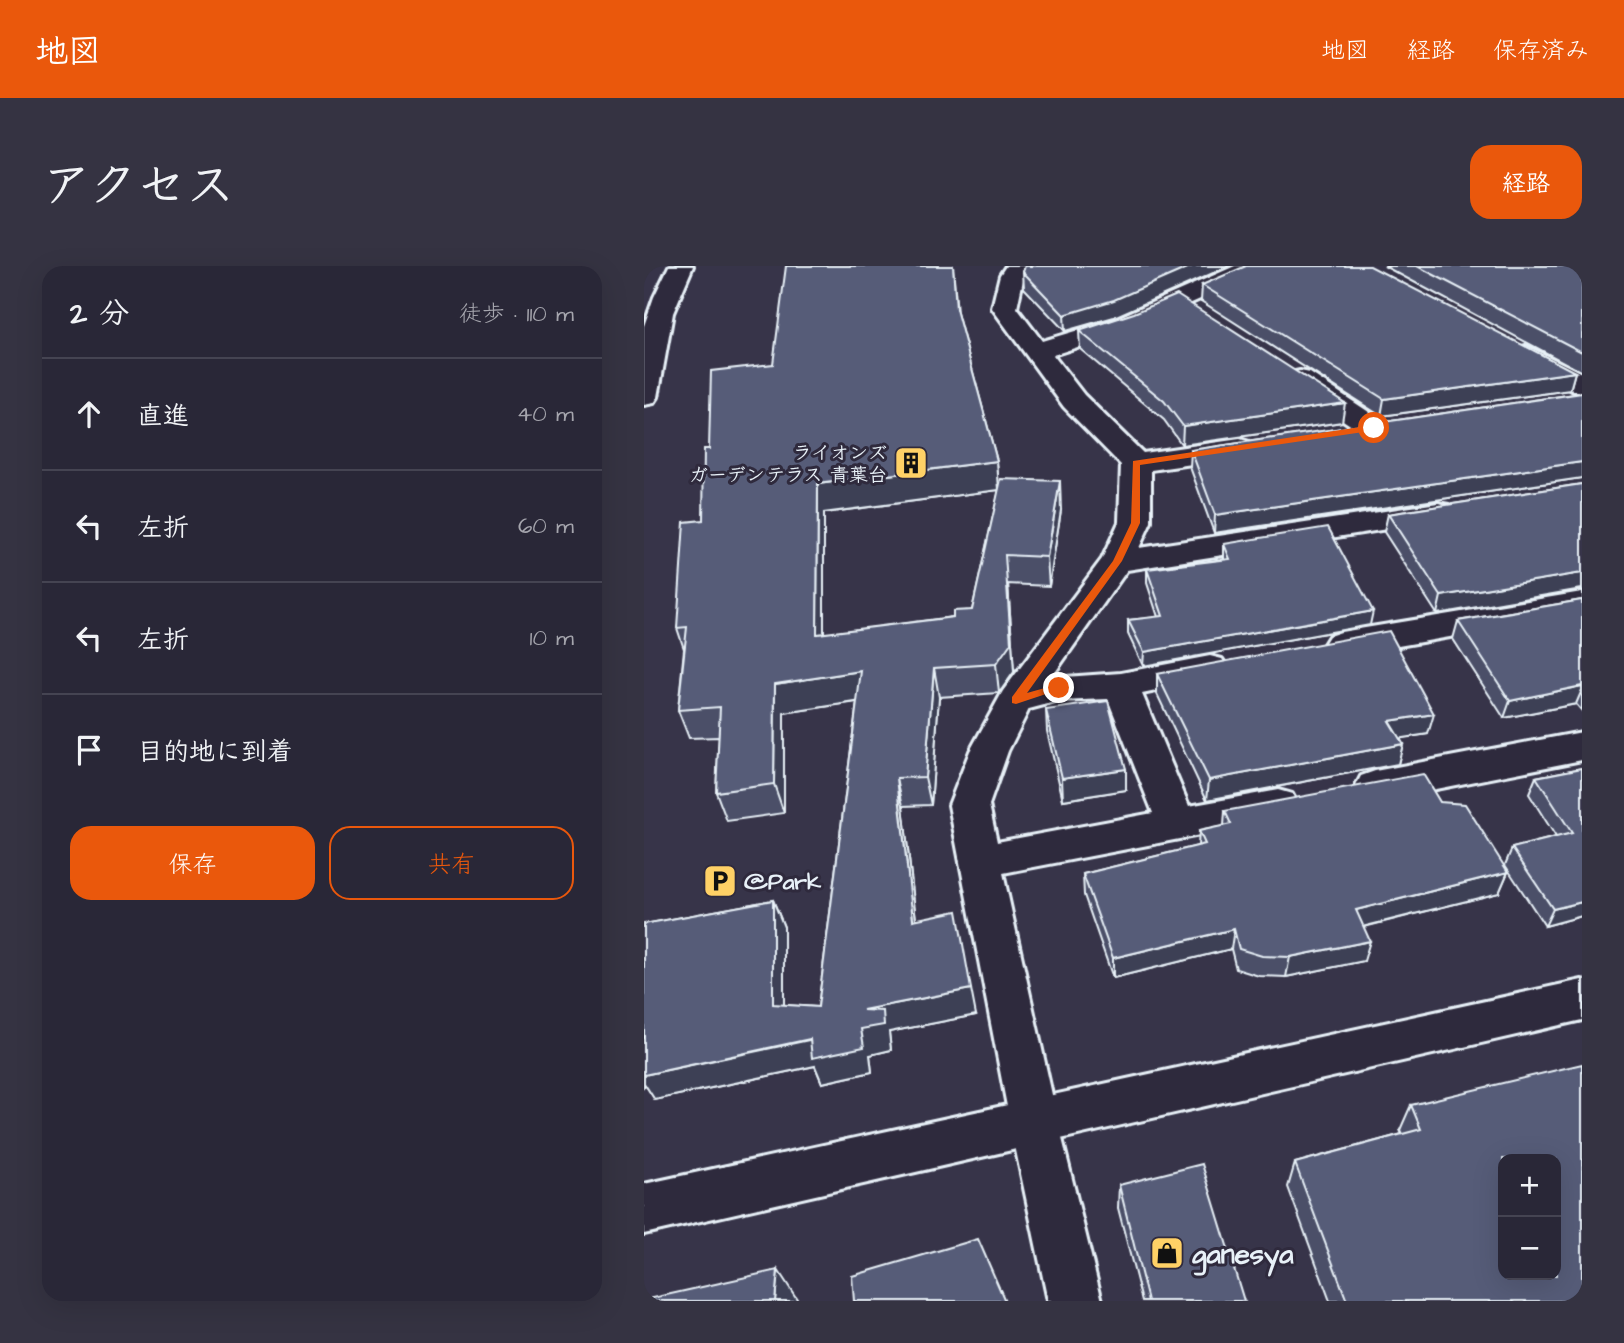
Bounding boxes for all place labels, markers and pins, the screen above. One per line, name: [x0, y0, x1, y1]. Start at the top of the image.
place label: ライオンズ ガーデンテラス 青葉台: [689, 440, 887, 489]
building icon: ライオンズ ガーデンテラス 青葉台: [892, 444, 930, 482]
parking icon: @Park: [701, 862, 739, 900]
place label: @Park: [744, 866, 822, 898]
shop icon: ganesya: [1148, 1234, 1186, 1272]
place label: ganesya: [1192, 1235, 1294, 1277]

